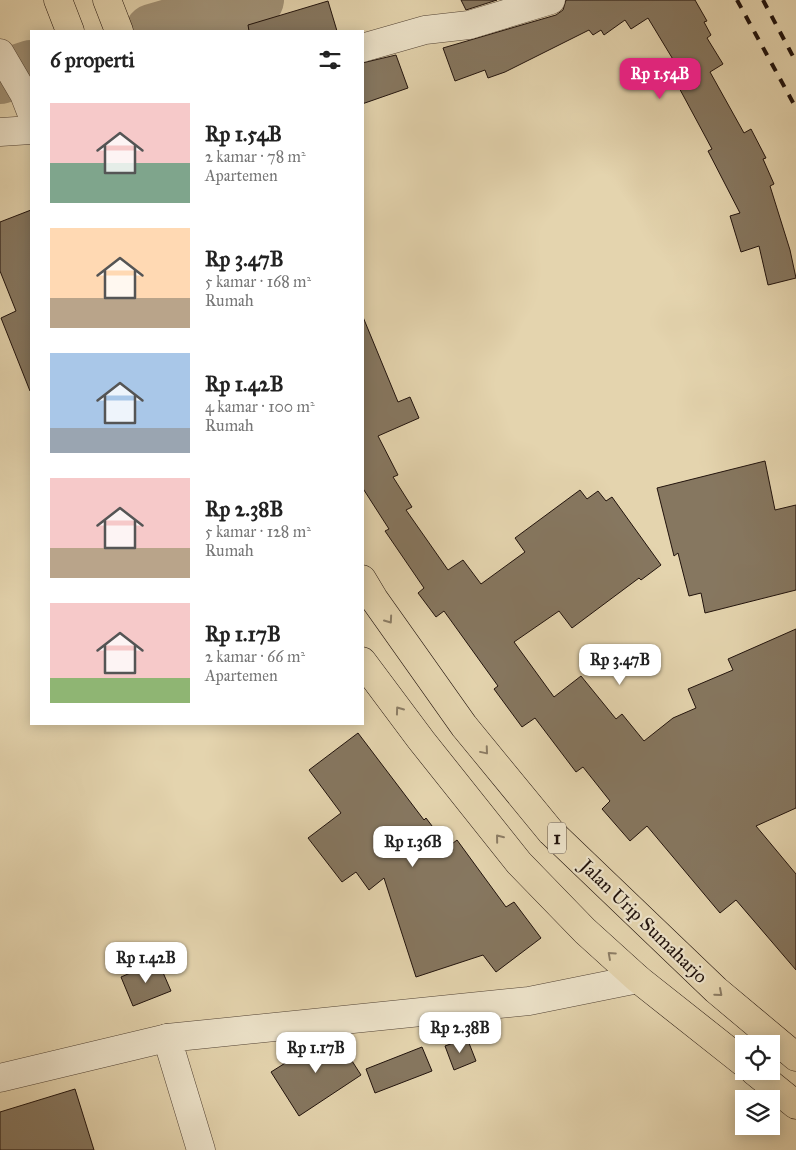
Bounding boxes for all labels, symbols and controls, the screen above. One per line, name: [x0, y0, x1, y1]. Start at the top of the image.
icon: filters: [316, 46, 344, 74]
text: 6 properti: [50, 47, 135, 73]
pin: Rp 1.54B: [608, 58, 712, 100]
text: Rp 1.54B: [631, 64, 689, 83]
text: Rp 1.54B: [205, 121, 282, 147]
icon: home: [90, 123, 150, 183]
text: 2 kamar · 78 m²: [205, 147, 306, 166]
text: Apartemen: [205, 166, 278, 185]
text: Rp 3.47B: [205, 246, 284, 272]
icon: home: [90, 248, 150, 308]
text: 5 kamar · 168 m²: [205, 272, 311, 291]
text: Rumah: [205, 291, 254, 310]
text: Rp 1.42B: [205, 371, 284, 397]
icon: home: [90, 373, 150, 433]
text: 4 kamar · 100 m²: [205, 397, 315, 416]
text: Rumah: [205, 416, 254, 435]
text: Rp 2.38B: [205, 496, 283, 522]
icon: home: [90, 498, 150, 558]
text: 5 kamar · 128 m²: [205, 522, 311, 541]
text: Rumah: [205, 541, 254, 560]
one-way arrow: [383, 614, 392, 624]
text: Rp 1.17B: [205, 621, 281, 647]
icon: home: [90, 623, 150, 683]
pin: Rp 3.47B: [568, 644, 672, 686]
text: 2 kamar · 66 m²: [205, 647, 305, 666]
text: Rp 3.47B: [590, 650, 650, 669]
text: Apartemen: [205, 666, 278, 685]
one-way arrow: [396, 707, 404, 716]
one-way arrow: [479, 745, 487, 754]
road number: 1: [548, 822, 566, 854]
pin: Rp 1.36B: [361, 826, 465, 868]
text: Rp 1.36B: [384, 832, 442, 851]
one-way arrow: [496, 835, 504, 844]
street label: Jalan Urip Sumaharjo: [573, 853, 713, 989]
pin: Rp 1.42B: [94, 942, 198, 984]
text: Rp 1.42B: [116, 948, 176, 967]
one-way arrow: [608, 952, 617, 961]
one-way arrow: [714, 987, 723, 996]
pin: Rp 2.38B: [408, 1012, 512, 1054]
text: Rp 2.38B: [430, 1018, 490, 1037]
pin: Rp 1.17B: [264, 1032, 368, 1074]
map controls: [735, 1035, 780, 1135]
button: locate: [735, 1035, 780, 1080]
text: Rp 1.17B: [287, 1038, 345, 1057]
button: layers: [735, 1090, 780, 1135]

